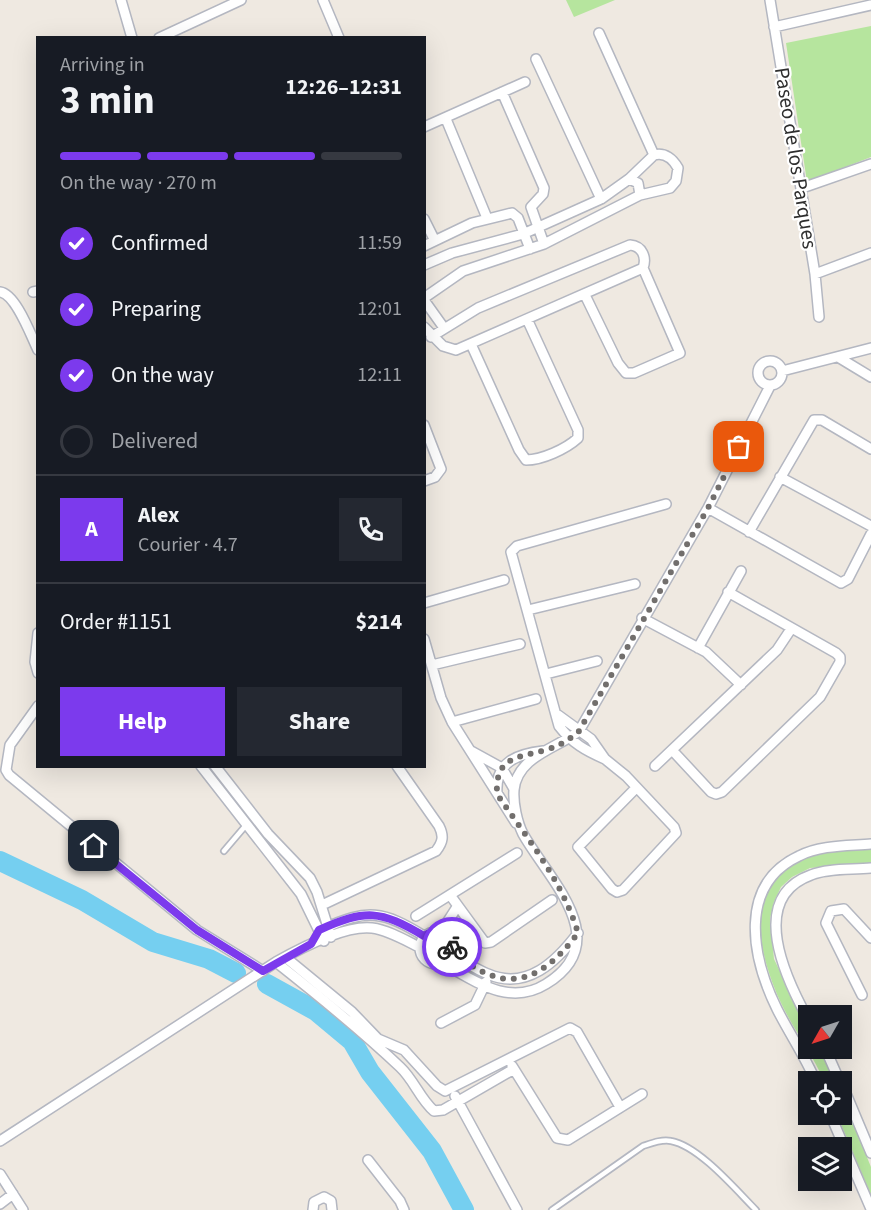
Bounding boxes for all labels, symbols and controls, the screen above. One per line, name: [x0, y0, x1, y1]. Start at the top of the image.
text: Arriving in: [60, 51, 145, 79]
street label: Paseo de los Parques: [767, 65, 825, 251]
text: 12:26–12:31: [285, 71, 402, 103]
text: 3 min: [60, 73, 155, 129]
text: On the way · 270 m: [60, 169, 217, 197]
icon: check: [60, 227, 93, 260]
text: Confirmed: [111, 227, 208, 259]
text: 11:59: [357, 229, 402, 257]
icon: check: [60, 293, 93, 326]
text: Preparing: [111, 293, 201, 325]
text: 12:01: [357, 295, 402, 323]
icon: check: [60, 359, 93, 392]
text: On the way: [111, 359, 214, 391]
text: 12:11: [357, 361, 402, 389]
pin: [713, 421, 764, 472]
text: Delivered: [111, 425, 198, 457]
icon: bag: [722, 430, 755, 463]
button: phone: [339, 498, 402, 561]
text: Alex: [138, 499, 179, 531]
text: A: [85, 513, 98, 545]
text: Courier · 4.7: [138, 531, 238, 559]
text: Order #1151: [60, 606, 172, 638]
text: $214: [356, 606, 402, 638]
button: Help: [60, 687, 225, 756]
button: Share: [237, 687, 402, 756]
pin: [68, 820, 119, 871]
icon: home: [77, 829, 110, 862]
courier: [422, 917, 482, 977]
icon: bike: [436, 931, 469, 964]
north arrow: [798, 1005, 852, 1059]
map controls: [798, 1005, 852, 1191]
button: locate: [798, 1071, 852, 1125]
button: layers: [798, 1137, 852, 1191]

